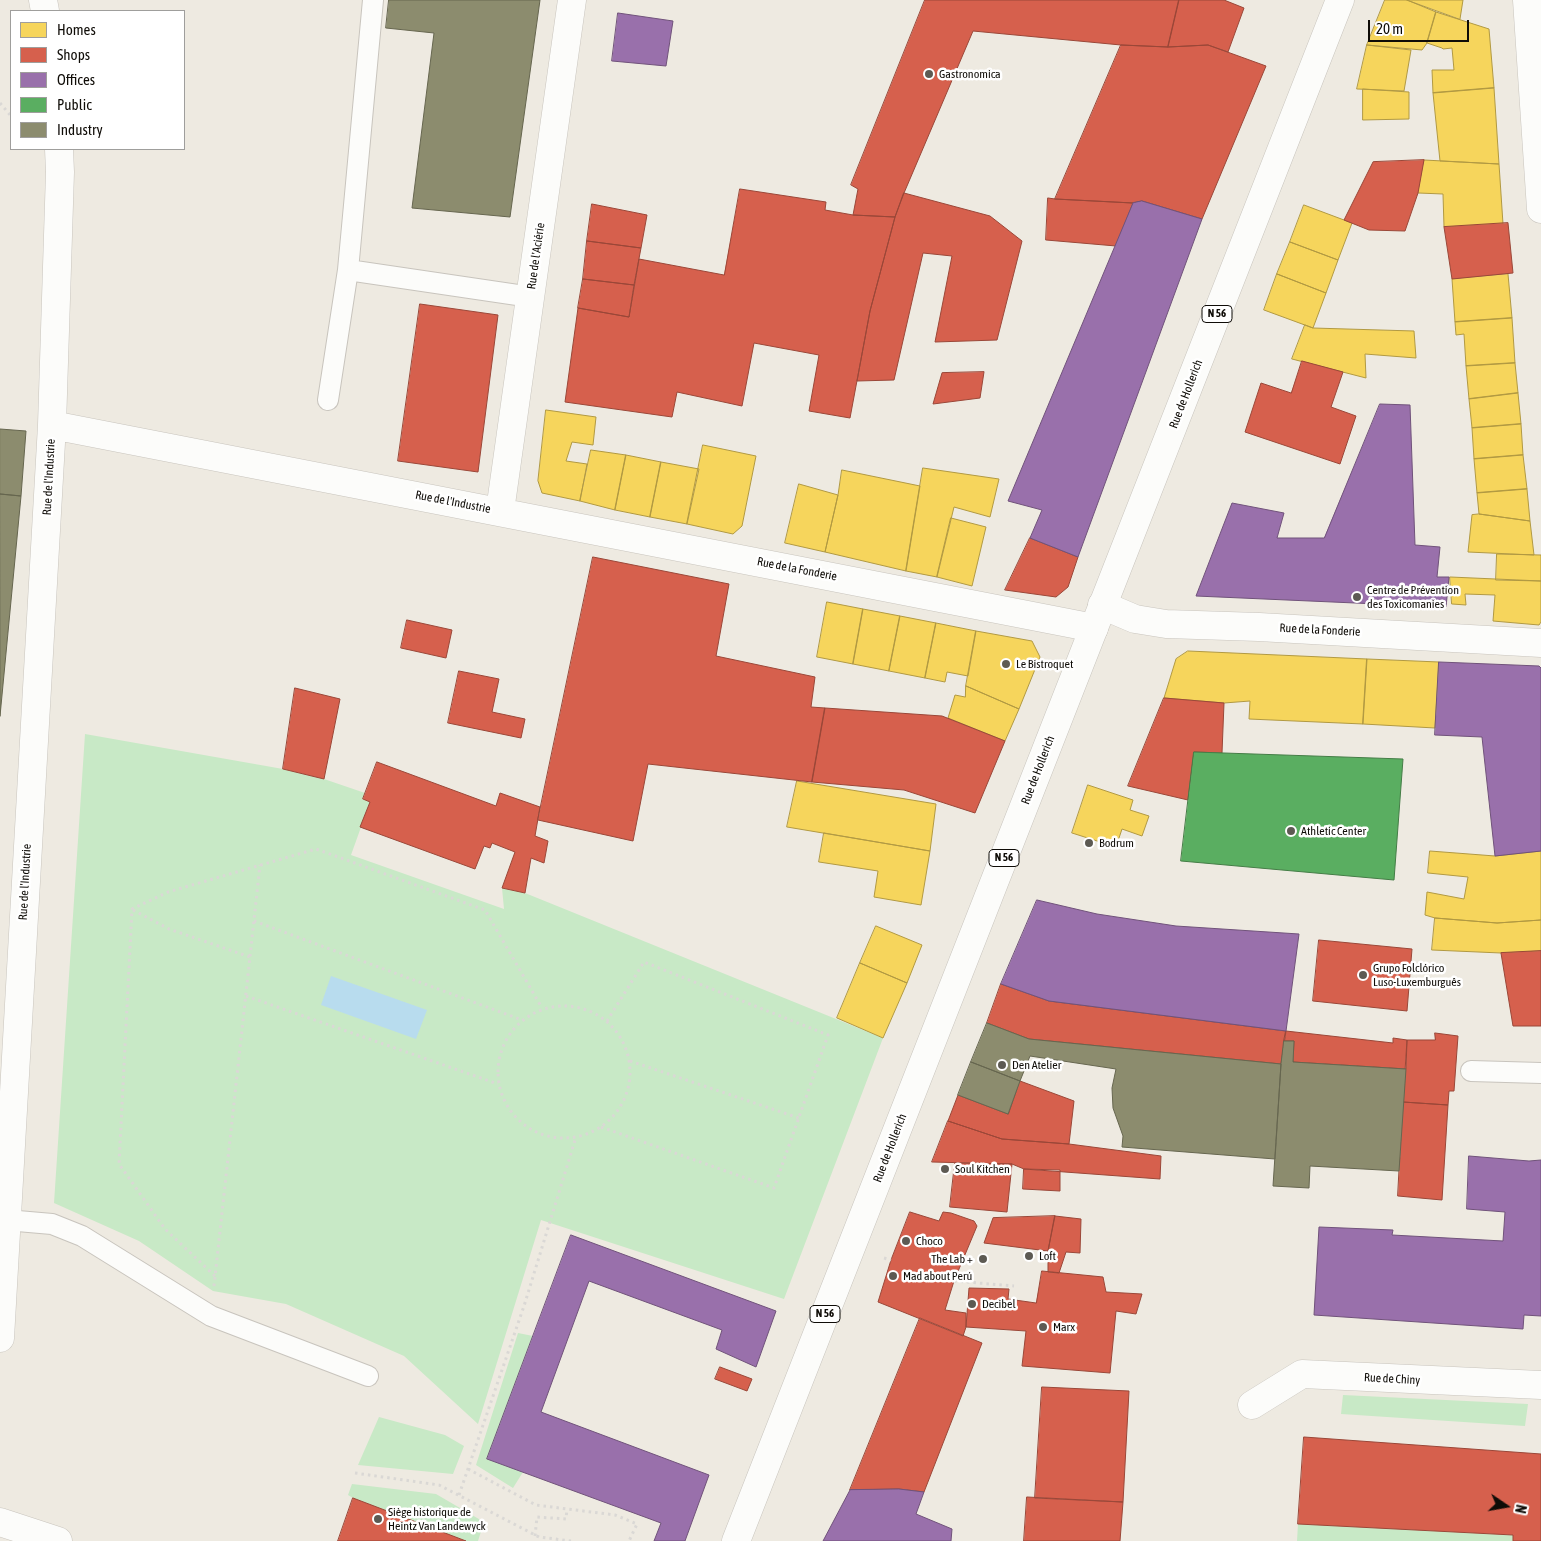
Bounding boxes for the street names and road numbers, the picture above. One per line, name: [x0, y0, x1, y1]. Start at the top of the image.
street label: Rue de l'Aciérie: [524, 222, 548, 290]
road number: N 56: [1202, 306, 1232, 322]
street label: Rue de Hollerich: [1166, 358, 1206, 430]
street label: Rue de l'Industrie: [40, 438, 58, 516]
street label: Rue de l'Industrie: [414, 488, 492, 516]
street label: Rue de la Fonderie: [756, 554, 838, 584]
street label: Rue de la Fonderie: [1279, 621, 1361, 639]
street label: Rue de Hollerich: [1018, 734, 1058, 806]
street label: Rue de l'Industrie: [16, 843, 34, 921]
road number: N 56: [989, 850, 1019, 866]
street label: Rue de Hollerich: [870, 1112, 910, 1184]
road number: N 56: [810, 1306, 840, 1322]
street label: Rue de Chiny: [1363, 1370, 1421, 1388]

